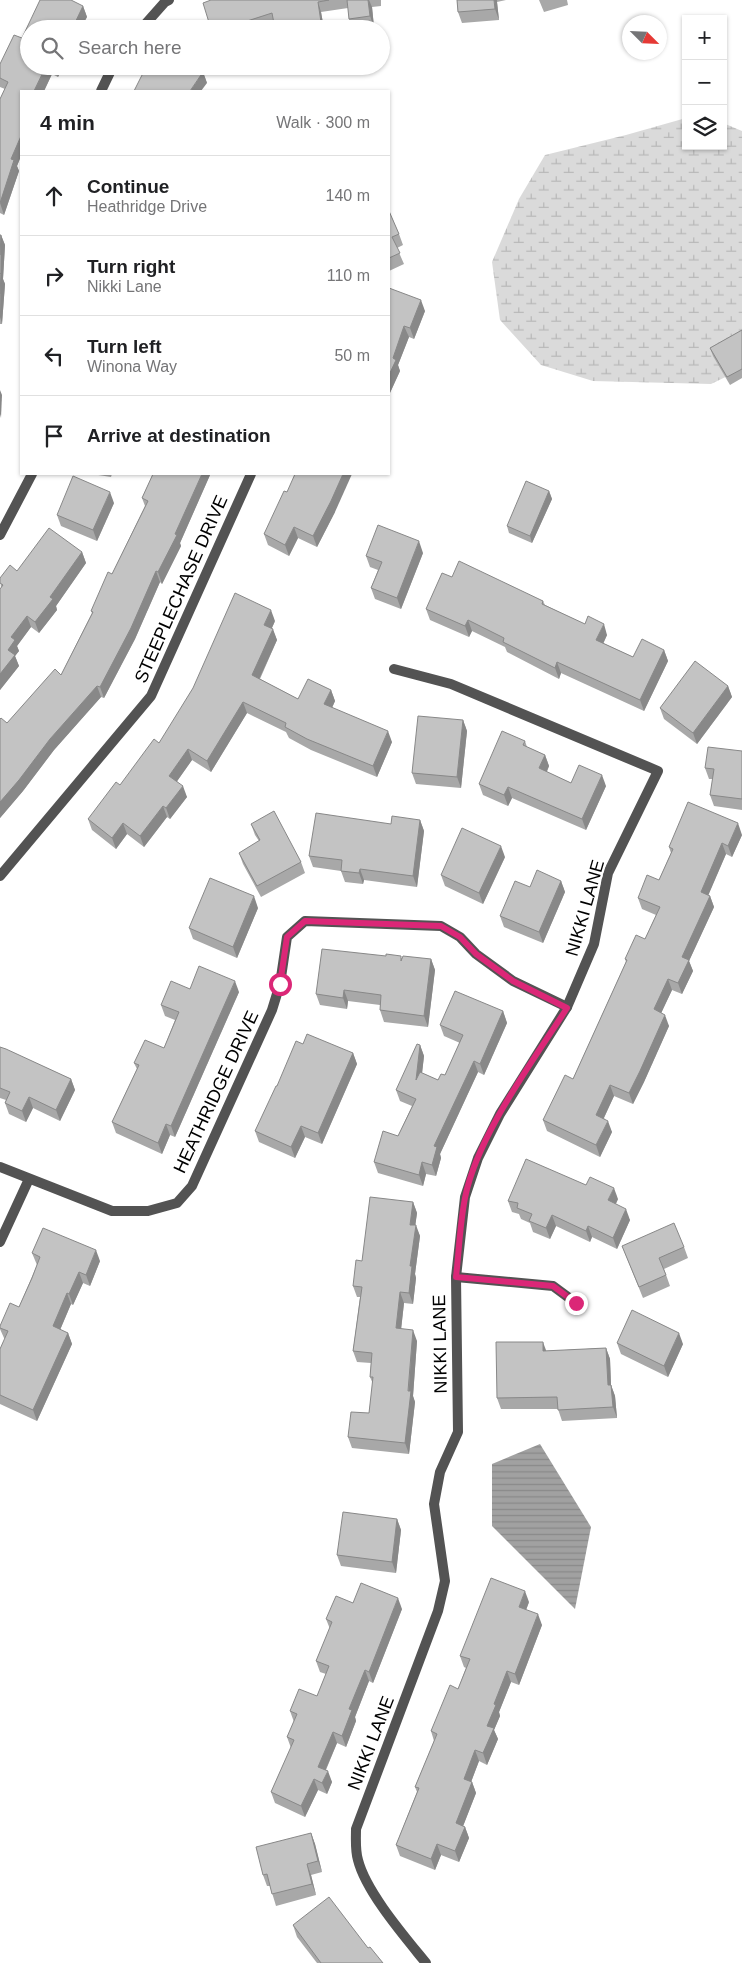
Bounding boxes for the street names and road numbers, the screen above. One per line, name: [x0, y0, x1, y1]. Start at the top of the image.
street label: STEEPLECHASE DRIVE: [131, 492, 231, 686]
street label: NIKKI LANE: [562, 858, 608, 958]
street label: HEATHRIDGE DRIVE: [170, 1008, 262, 1176]
street label: NIKKI LANE: [429, 1294, 451, 1394]
street label: NIKKI LANE: [344, 1693, 398, 1793]

